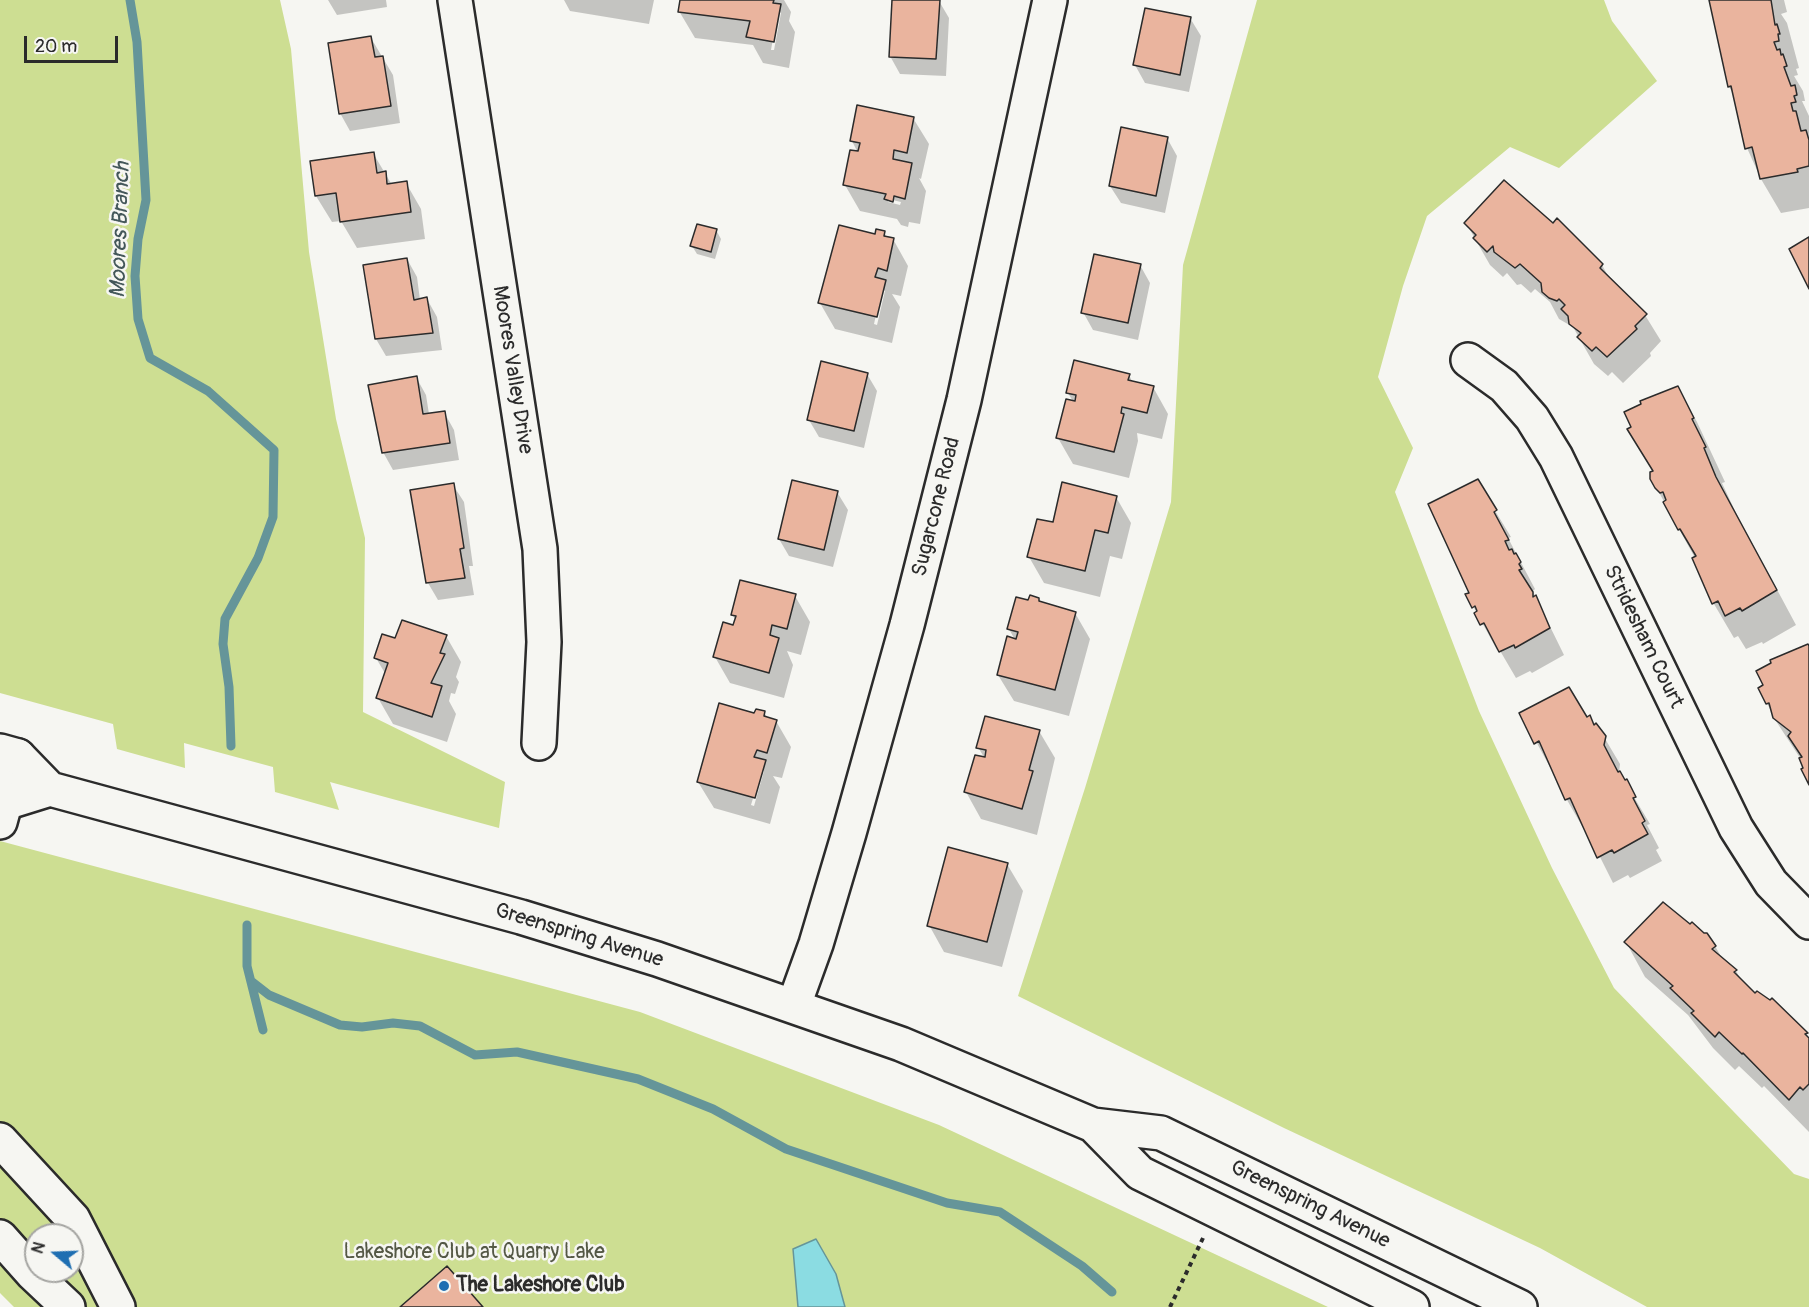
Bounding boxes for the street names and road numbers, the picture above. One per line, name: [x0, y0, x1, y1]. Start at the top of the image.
street label: Moores Valley Drive: [486, 284, 538, 456]
street label: Sugarcone Road: [908, 435, 966, 579]
street label: Stridesham Court: [1598, 561, 1688, 713]
street label: Greenspring Avenue: [492, 898, 666, 974]
street label: Greenspring Avenue: [1226, 1155, 1394, 1255]

